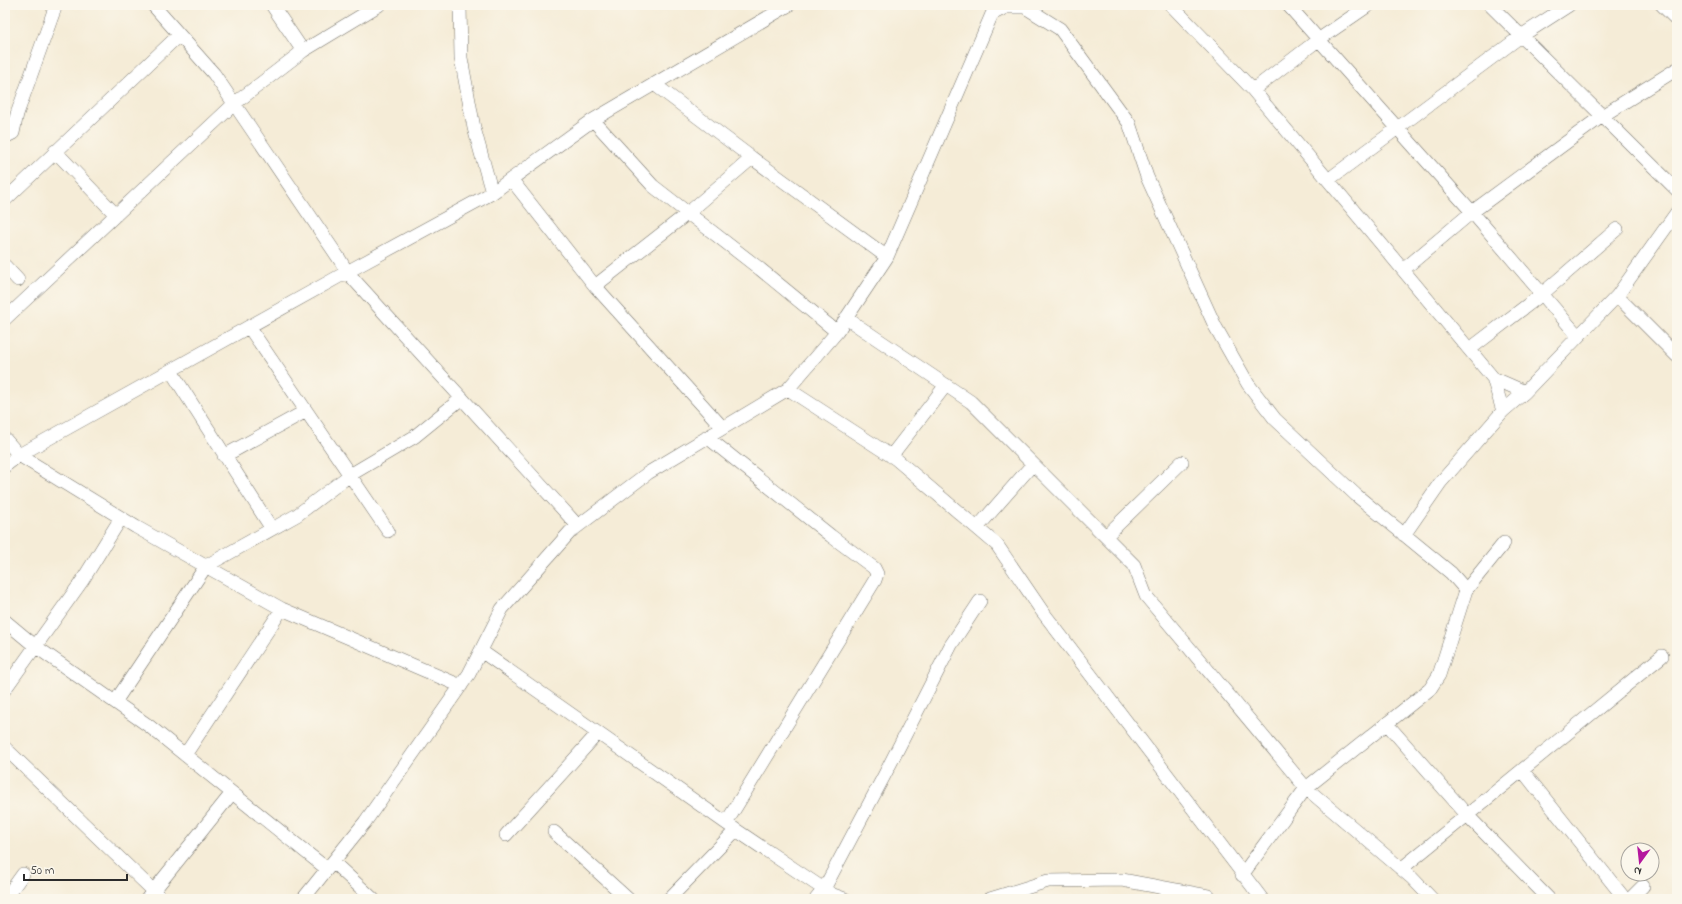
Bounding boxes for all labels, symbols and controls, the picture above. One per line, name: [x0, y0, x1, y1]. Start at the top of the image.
north arrow: [1620, 842, 1660, 882]
scale bar: [24, 856, 127, 882]
text: 50 m: [30, 862, 54, 880]
text: N: [1632, 862, 1643, 879]

